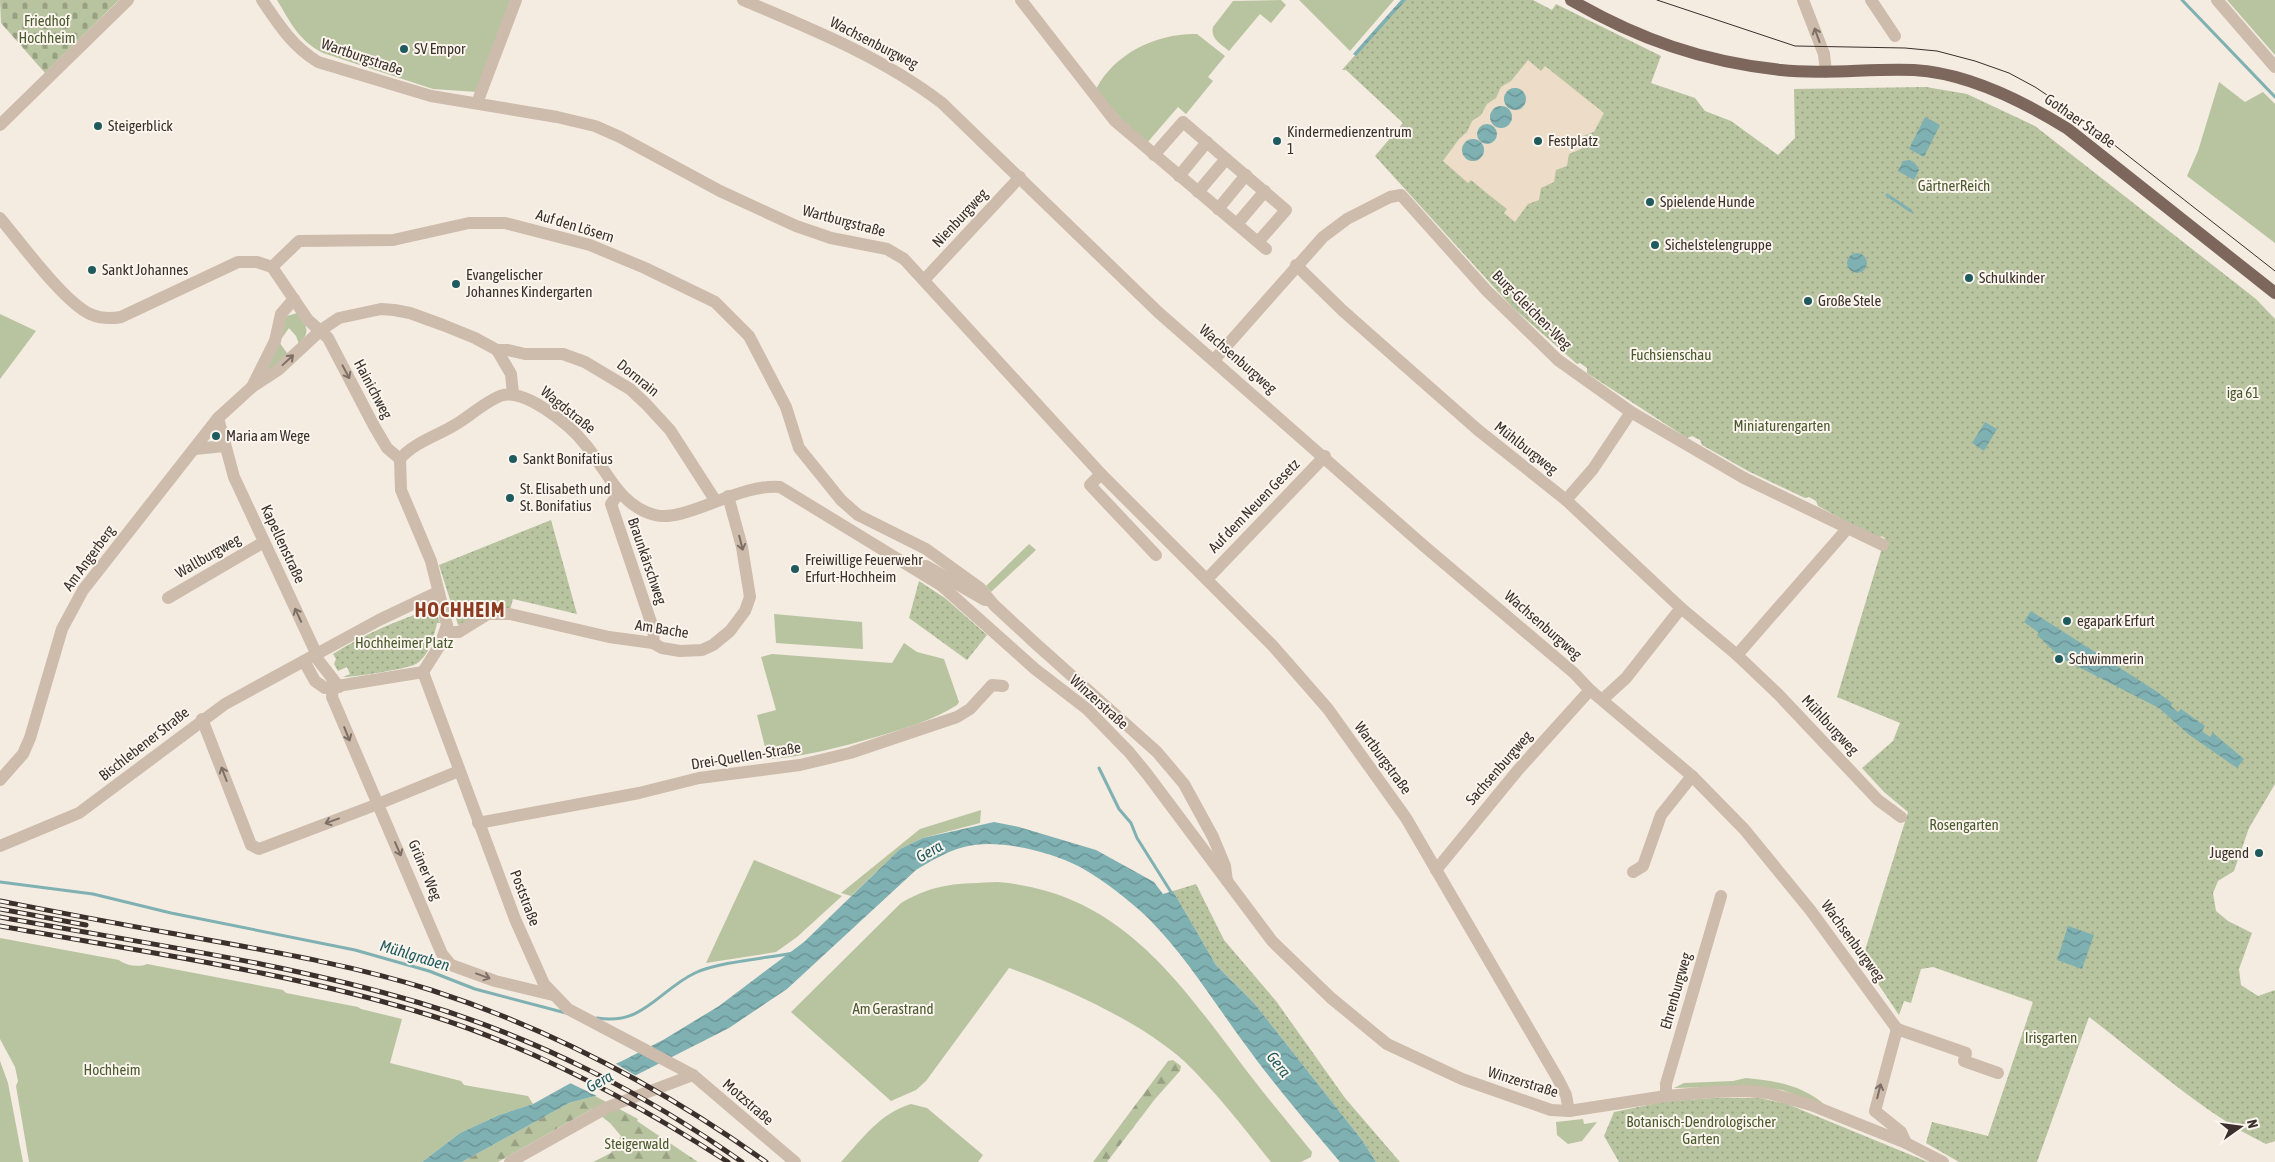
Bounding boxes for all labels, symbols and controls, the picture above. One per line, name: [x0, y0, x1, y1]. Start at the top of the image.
park label: Friedhof Hochheim: [19, 12, 75, 46]
street label: Wachsenburgweg: [827, 13, 922, 72]
one-way arrow: [1812, 28, 1821, 43]
street label: Wartburgstraße: [319, 35, 405, 79]
place label: SV Empor: [414, 40, 466, 57]
marker: SV Empor: [398, 43, 410, 55]
street label: Gothaer Straße: [2042, 90, 2119, 151]
place label: Steigerblick: [108, 117, 173, 134]
marker: Steigerblick: [92, 120, 104, 132]
place label: Kindermedienzentrum 1: [1287, 123, 1412, 157]
place label: Festplatz: [1548, 132, 1599, 149]
marker: Kindermedienzentrum 1: [1271, 135, 1283, 147]
marker: Festplatz: [1532, 135, 1544, 147]
park label: GärtnerReich: [1918, 177, 1990, 194]
street label: Nienburgweg: [928, 185, 991, 250]
place label: Spielende Hunde: [1660, 193, 1755, 210]
marker: Spielende Hunde: [1644, 196, 1656, 208]
street label: Wartburgstraße: [801, 201, 888, 240]
street label: Auf den Lösern: [534, 206, 616, 245]
place label: Sichelstelengruppe: [1665, 236, 1772, 253]
marker: Sichelstelengruppe: [1649, 239, 1661, 251]
place label: Sankt Johannes: [102, 261, 188, 278]
marker: Sankt Johannes: [86, 264, 98, 276]
place label: Evangelischer Johannes Kindergarten: [466, 266, 592, 300]
street label: Burg-Gleichen-Weg: [1489, 267, 1576, 353]
place label: Schulkinder: [1979, 269, 2045, 286]
marker: Schulkinder: [1963, 272, 1975, 284]
marker: Evangelischer Johannes Kindergarten: [450, 278, 462, 290]
place label: Große Stele: [1818, 292, 1881, 309]
marker: Große Stele: [1802, 295, 1814, 307]
street label: Wachsenburgweg: [1196, 321, 1281, 397]
park label: Fuchsienschau: [1630, 346, 1712, 363]
one-way arrow: [281, 355, 294, 366]
street label: Hainichweg: [351, 356, 396, 422]
street label: Dornrain: [614, 356, 663, 400]
one-way arrow: [342, 364, 351, 379]
street label: Wagdstraße: [538, 382, 599, 437]
park label: iga 61: [2227, 384, 2259, 401]
park label: Miniaturengarten: [1734, 417, 1830, 434]
street label: Mühlburgweg: [1491, 418, 1562, 478]
place label: Maria am Wege: [226, 427, 310, 444]
marker: Maria am Wege: [210, 430, 222, 442]
place label: Sankt Bonifatius: [523, 450, 613, 467]
marker: Sankt Bonifatius: [507, 453, 519, 465]
street label: Auf dem Neuen Gesetz: [1205, 455, 1303, 556]
place label: St. Elisabeth und St. Bonifatius: [520, 480, 611, 514]
marker: St. Elisabeth und St. Bonifatius: [504, 492, 516, 504]
street label: Kapellenstraße: [258, 502, 309, 586]
street label: Braunkärschweg: [625, 515, 670, 607]
street label: Am Angerberg: [59, 521, 118, 594]
street label: Wallburgweg: [172, 530, 244, 581]
one-way arrow: [737, 535, 746, 551]
place label: Freiwillige Feuerwehr Erfurt-Hochheim: [805, 551, 923, 585]
marker: Freiwillige Feuerwehr Erfurt-Hochheim: [789, 563, 801, 575]
street label: Wachsenburgweg: [1501, 587, 1586, 663]
district label: HOCHHEIM: [415, 598, 505, 621]
one-way arrow: [293, 608, 302, 623]
place label: egapark Erfurt: [2077, 612, 2155, 629]
marker: egapark Erfurt: [2061, 615, 2073, 627]
street label: Am Bache: [634, 616, 690, 641]
park label: Hochheimer Platz: [355, 634, 454, 651]
place label: Schwimmerin: [2069, 650, 2144, 667]
marker: Schwimmerin: [2053, 653, 2065, 665]
street label: Winzerstraße: [1067, 671, 1132, 732]
street label: Mühlburgweg: [1798, 691, 1863, 758]
street label: Bischlebener Straße: [95, 703, 192, 784]
street label: Wartburgstraße: [1351, 718, 1415, 797]
one-way arrow: [343, 726, 353, 741]
street label: Sachsenburgweg: [1462, 727, 1536, 808]
street label: Drei-Quellen-Straße: [690, 738, 802, 773]
one-way arrow: [219, 767, 228, 782]
park label: Rosengarten: [1929, 816, 1999, 833]
one-way arrow: [325, 817, 341, 826]
water label: Gera: [913, 836, 946, 866]
street label: Grüner Weg: [405, 837, 446, 903]
one-way arrow: [393, 841, 403, 856]
place label: Jugend: [2210, 844, 2249, 861]
marker: Jugend: [2253, 847, 2265, 859]
street label: Poststraße: [507, 867, 544, 928]
street label: Wachsenburgweg: [1818, 897, 1889, 985]
water label: Mühlgraben: [378, 936, 452, 975]
street label: Ehrenburgweg: [1656, 950, 1695, 1031]
one-way arrow: [475, 972, 490, 981]
park label: Am Gerastrand: [852, 1000, 934, 1017]
park label: Irisgarten: [2025, 1029, 2077, 1046]
water label: Gera: [1263, 1048, 1295, 1081]
park label: Hochheim: [84, 1061, 140, 1078]
street label: Winzerstraße: [1486, 1063, 1561, 1100]
water label: Gera: [583, 1066, 616, 1096]
street label: Motzstraße: [720, 1075, 777, 1128]
one-way arrow: [1875, 1084, 1884, 1100]
north arrow: [2215, 1102, 2265, 1152]
park label: Botanisch-Dendrologischer Garten: [1626, 1113, 1776, 1147]
text: N: [2244, 1118, 2261, 1130]
park label: Steigerwald: [605, 1135, 669, 1152]

